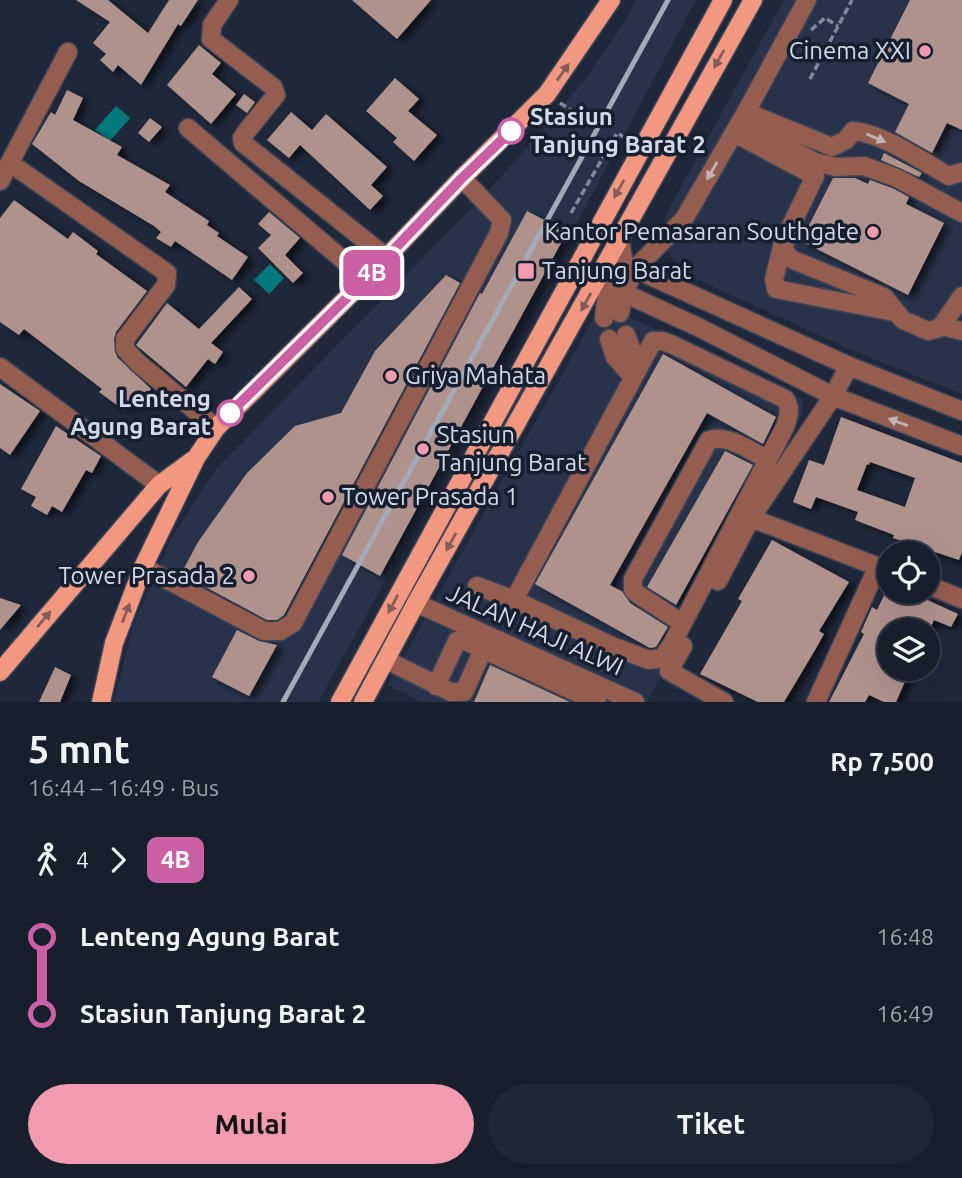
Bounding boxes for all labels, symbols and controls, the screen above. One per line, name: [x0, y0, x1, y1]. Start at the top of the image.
place label: Cinema XXI: [789, 37, 911, 64]
marker: Cinema XXI: [917, 43, 933, 59]
one-way arrow: [713, 50, 725, 69]
one-way arrow: [556, 62, 569, 81]
place label: Stasiun Tanjung Barat 2: [530, 103, 706, 158]
marker: Stasiun Tanjung Barat 2: [498, 118, 524, 144]
one-way arrow: [866, 132, 886, 144]
one-way arrow: [706, 162, 718, 181]
one-way arrow: [613, 179, 625, 198]
place label: Kantor Pemasaran Southgate: [545, 218, 859, 245]
marker: Kantor Pemasaran Southgate: [865, 224, 881, 240]
line badge: 4B: [340, 250, 404, 296]
place label: Tanjung Barat: [542, 257, 692, 284]
text: 4B: [357, 259, 387, 286]
marker: Tanjung Barat: [516, 261, 536, 281]
one-way arrow: [580, 292, 592, 311]
place label: Griya Mahata: [405, 362, 546, 389]
marker: Griya Mahata: [383, 368, 399, 384]
place label: Lenteng Agung Barat: [70, 385, 211, 440]
marker: Lenteng Agung Barat: [217, 400, 243, 426]
one-way arrow: [888, 416, 909, 427]
place label: Stasiun Tanjung Barat: [437, 421, 587, 476]
marker: Stasiun Tanjung Barat: [415, 441, 431, 457]
place label: Tower Prasada 1: [342, 483, 519, 510]
marker: Tower Prasada 1: [320, 489, 336, 505]
one-way arrow: [444, 533, 457, 552]
map controls: [877, 541, 940, 681]
button: locate: [877, 541, 940, 604]
place label: Tower Prasada 2: [58, 562, 235, 589]
marker: Tower Prasada 2: [241, 568, 257, 584]
street label: JALAN HAJI ALWI: [443, 579, 628, 681]
one-way arrow: [388, 594, 399, 614]
one-way arrow: [120, 602, 131, 623]
one-way arrow: [36, 611, 51, 628]
button: layers: [877, 618, 940, 681]
text: 5 mnt: [28, 728, 130, 770]
text: Rp 7,500: [830, 747, 934, 776]
text: 16:44 – 16:49 · Bus: [28, 775, 219, 800]
icon: walk: [28, 841, 66, 879]
icon: forward: [99, 841, 137, 879]
text: 4B: [161, 846, 190, 873]
text: 4: [76, 847, 89, 872]
text: Lenteng Agung Barat: [80, 922, 339, 951]
text: 16:48: [876, 924, 934, 949]
text: Stasiun Tanjung Barat 2: [80, 999, 366, 1028]
text: 16:49: [876, 1001, 934, 1026]
button: Mulai: [28, 1084, 474, 1164]
button: Tiket: [488, 1084, 934, 1164]

